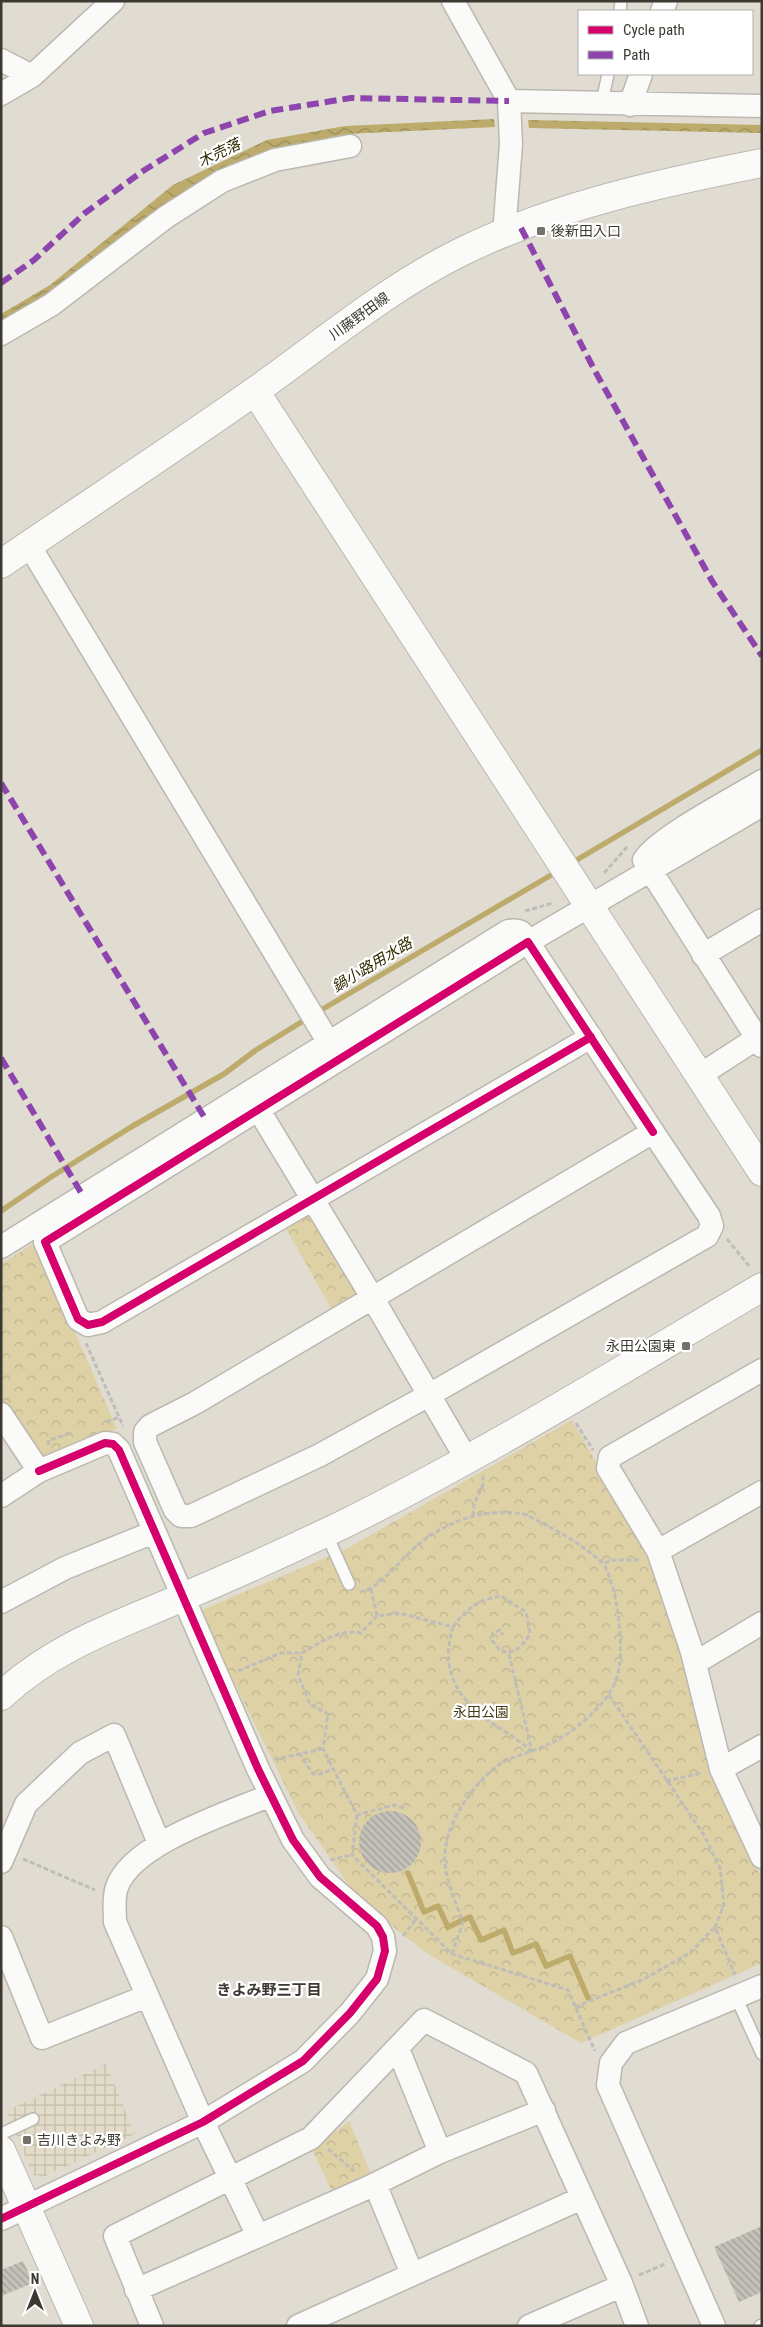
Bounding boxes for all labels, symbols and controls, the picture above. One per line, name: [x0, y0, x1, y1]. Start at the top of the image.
legend: [578, 10, 753, 75]
text: Cycle path: [623, 21, 685, 39]
text: Path: [623, 46, 650, 64]
water label: 木売落: [195, 134, 245, 171]
place label: 後新田入口: [551, 223, 621, 239]
marker: 後新田入口: [535, 225, 547, 237]
street label: 川藤野田線: [326, 289, 392, 343]
water label: 鍋小路用水路: [329, 933, 417, 996]
place label: 永田公園東: [606, 1338, 676, 1354]
marker: 永田公園東: [680, 1340, 692, 1352]
park label: 永田公園: [453, 1704, 509, 1720]
district label: きよみ野三丁目: [216, 1981, 322, 1999]
place label: 吉川きよみ野: [37, 2132, 121, 2148]
marker: 吉川きよみ野: [21, 2134, 33, 2146]
north arrow: [10, 2267, 60, 2317]
text: N: [31, 2271, 39, 2287]

